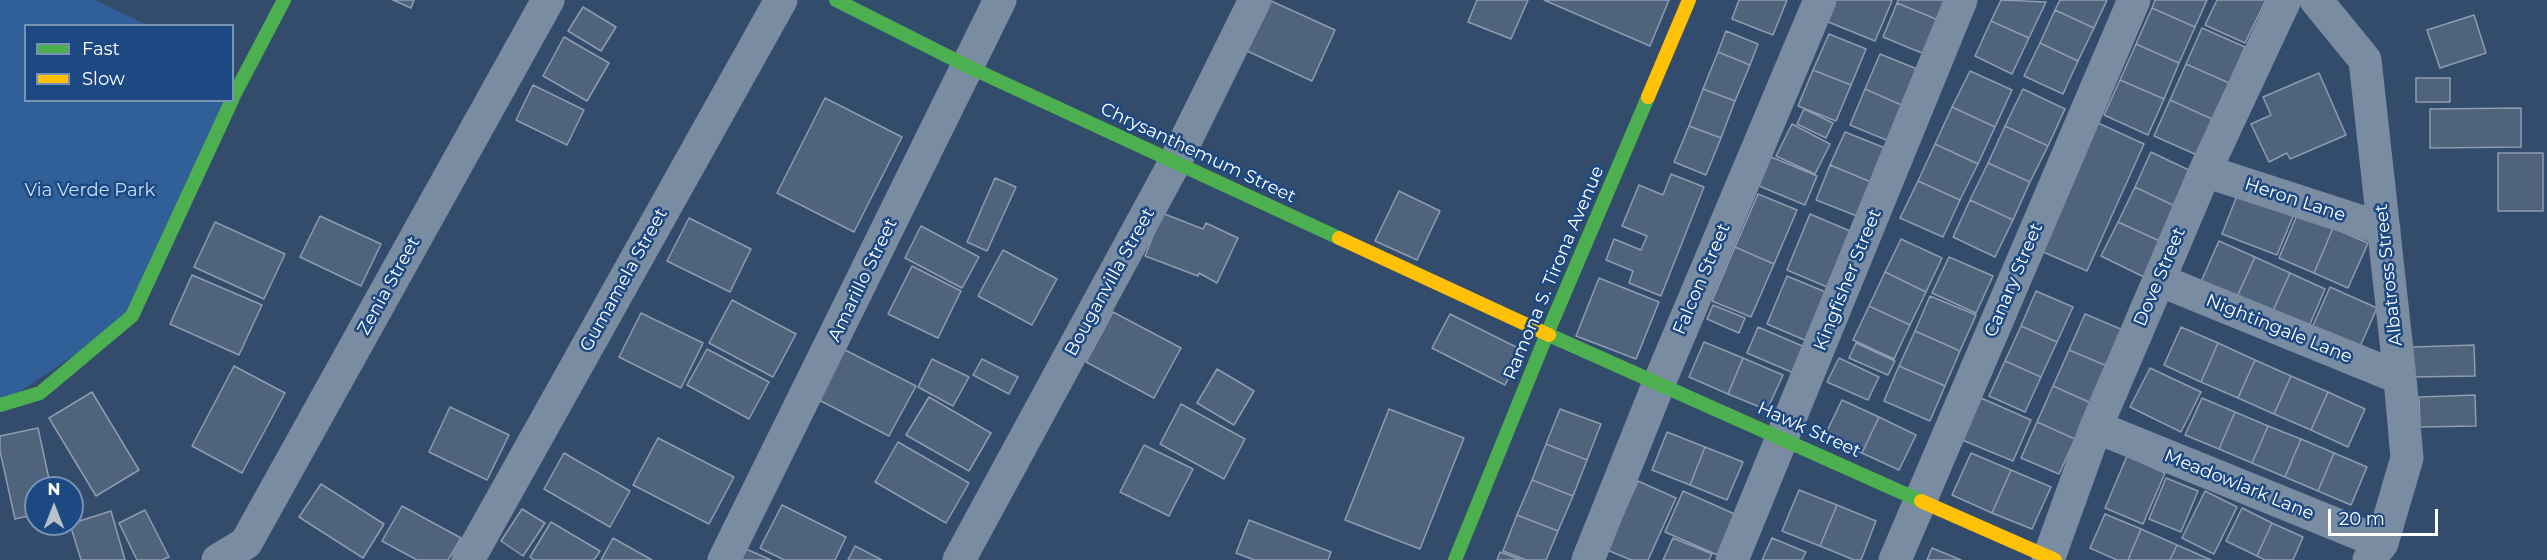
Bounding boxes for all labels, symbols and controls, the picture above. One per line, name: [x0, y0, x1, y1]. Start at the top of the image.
legend: [24, 24, 234, 102]
text: Fast: [82, 38, 120, 60]
text: Slow: [82, 68, 125, 90]
street label: Chrysanthemum Street: [1097, 98, 1299, 208]
street label: Ramona S. Tirona Avenue: [1499, 163, 1609, 383]
street label: Heron Lane: [2242, 174, 2348, 226]
park label: Via Verde Park: [25, 180, 155, 202]
street label: Albatross Street: [2371, 203, 2407, 347]
street label: Bouganvilla Street: [1060, 204, 1160, 360]
street label: Gumamela Street: [576, 205, 672, 355]
street label: Kingfisher Street: [1810, 206, 1886, 354]
street label: Amarillo Street: [824, 215, 902, 345]
street label: Falcon Street: [1669, 220, 1735, 338]
street label: Canary Street: [1980, 220, 2048, 340]
street label: Dove Street: [2129, 224, 2191, 330]
street label: Zenia Street: [353, 233, 425, 339]
street label: Nightingale Lane: [2203, 290, 2355, 368]
street label: Hawk Street: [1754, 398, 1864, 462]
street label: Meadowlark Lane: [2161, 445, 2317, 525]
north arrow: [24, 476, 84, 536]
text: N: [48, 480, 60, 499]
scale bar: [2331, 497, 2440, 535]
text: 20 m: [2339, 508, 2385, 530]

